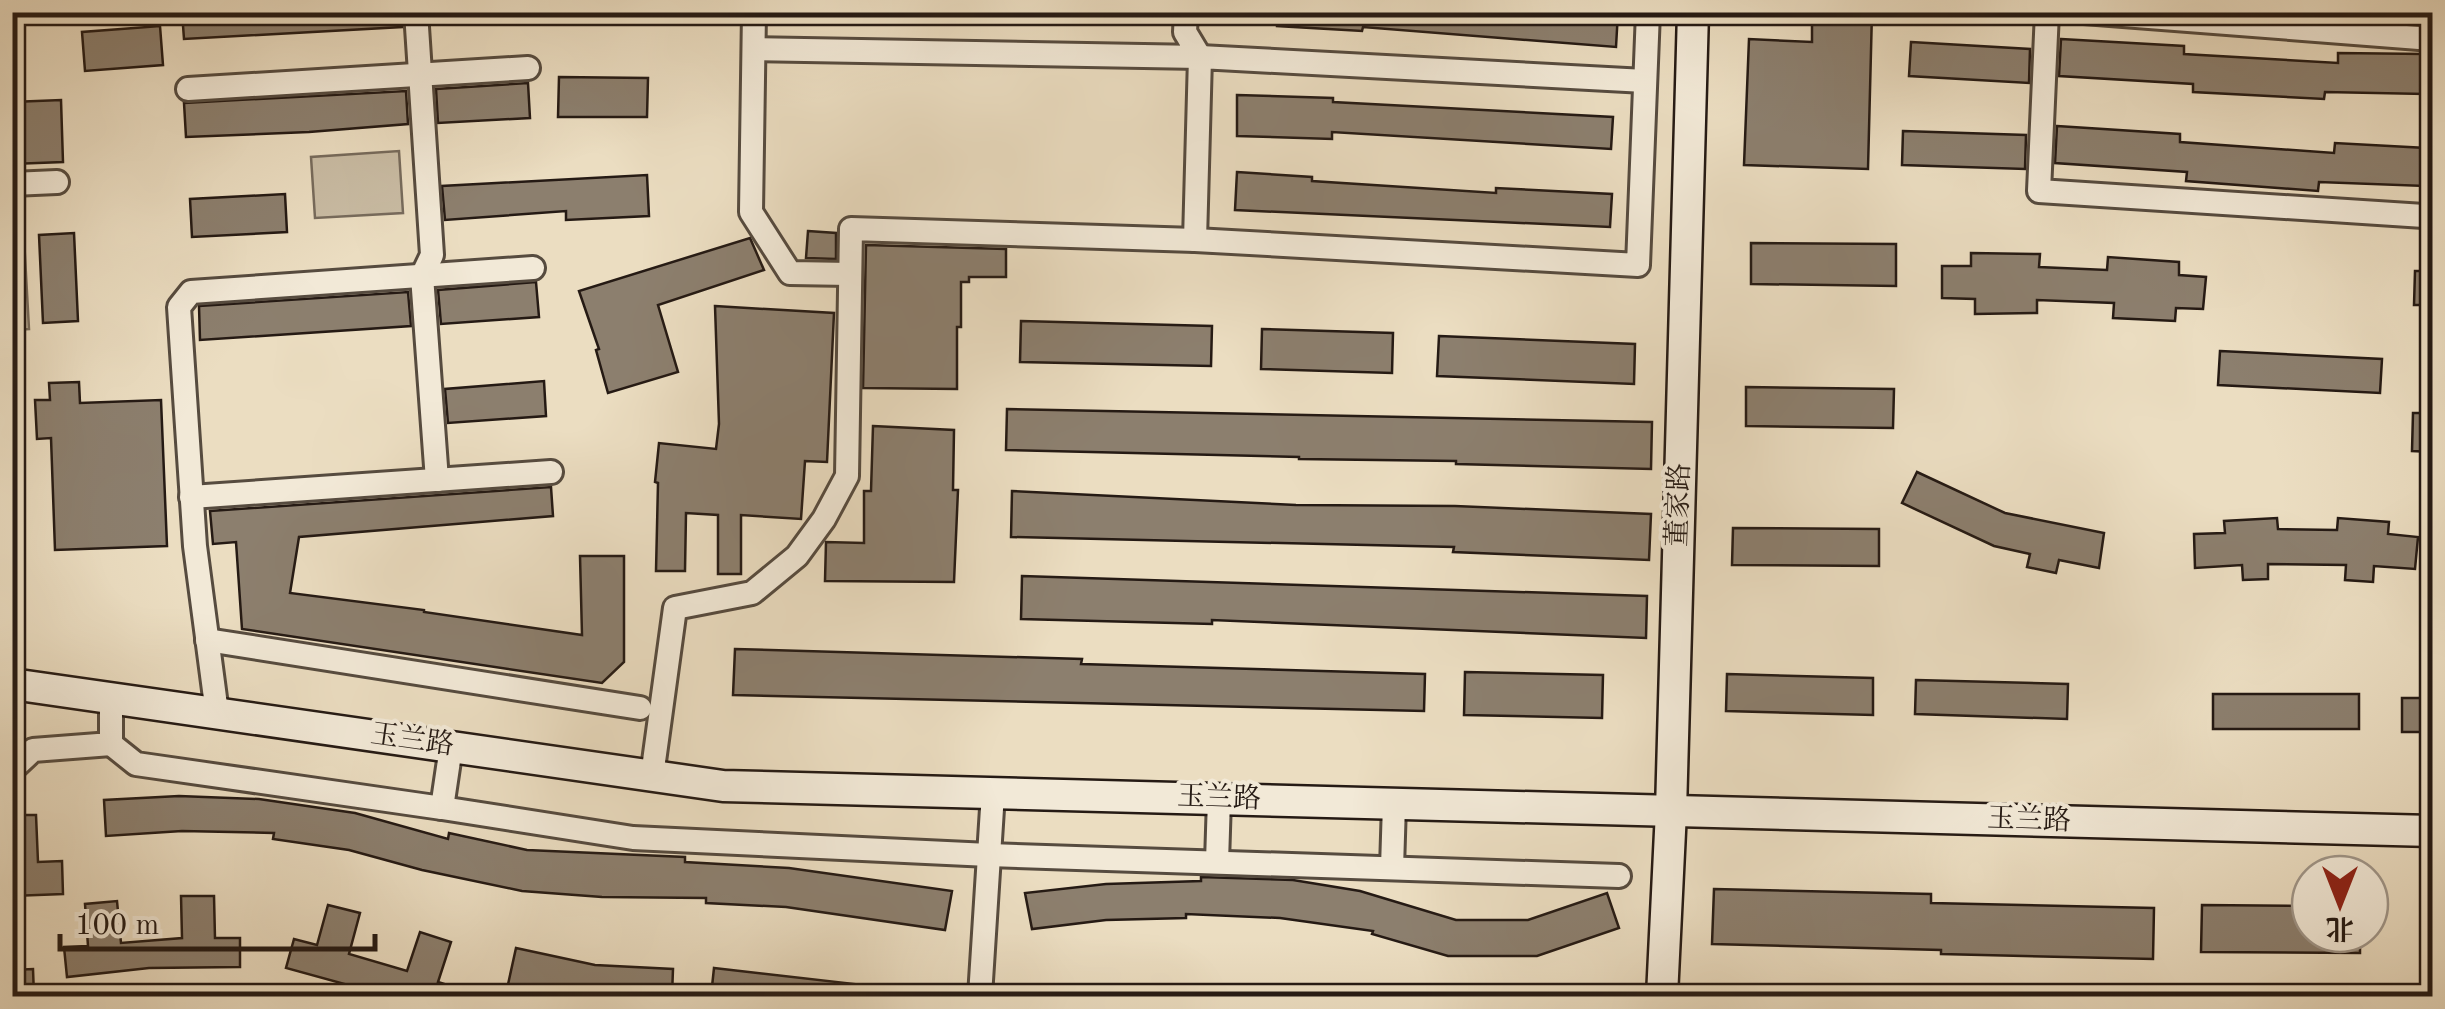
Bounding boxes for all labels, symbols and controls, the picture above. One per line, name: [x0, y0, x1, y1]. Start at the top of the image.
street label: 董家路: [1662, 462, 1695, 547]
street label: 玉兰路: [368, 718, 456, 761]
street label: 玉兰路: [1177, 781, 1262, 814]
street label: 玉兰路: [1987, 803, 2072, 836]
north arrow: [2290, 854, 2390, 954]
scale bar: [60, 889, 375, 951]
text: 100 m: [75, 911, 159, 941]
text: 北: [2326, 912, 2354, 943]

